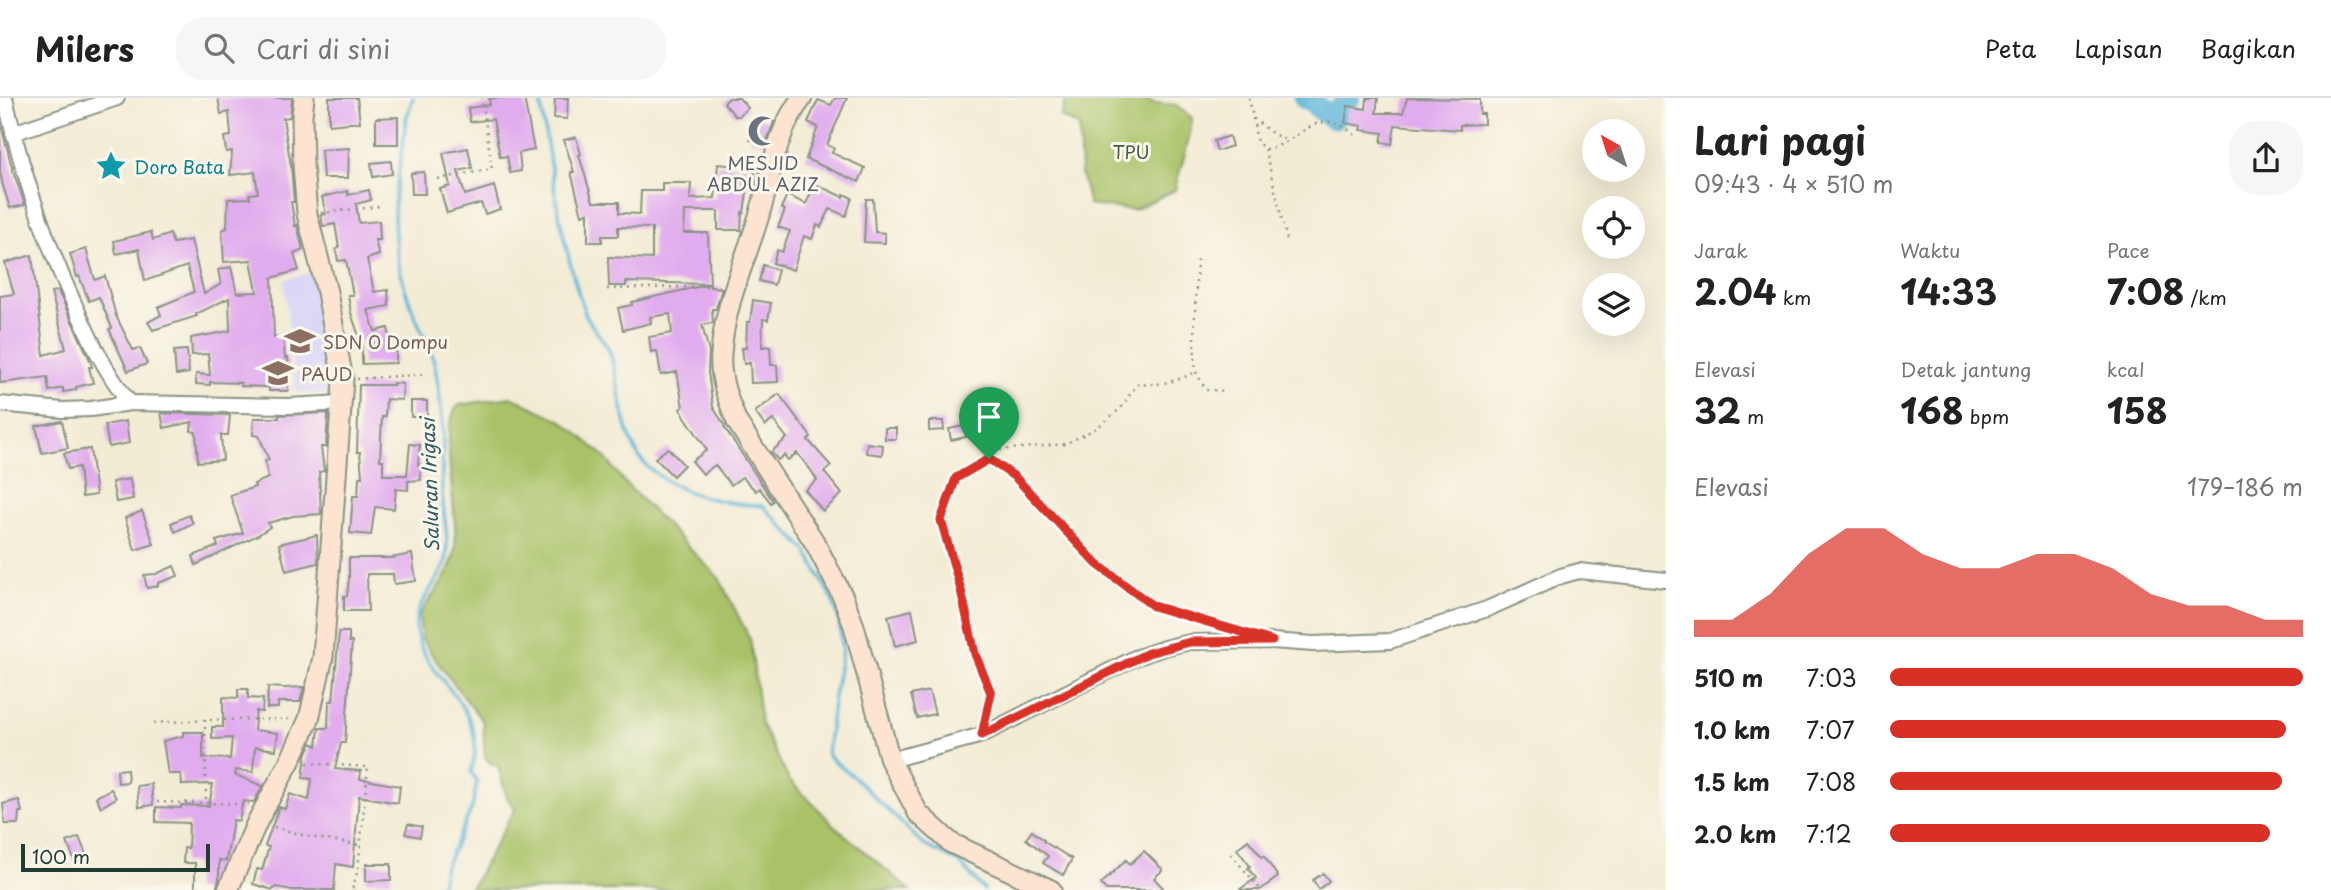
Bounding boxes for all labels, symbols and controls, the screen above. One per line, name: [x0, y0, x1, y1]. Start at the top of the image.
search box: [176, 17, 666, 80]
text: Milers: [35, 23, 134, 73]
icon: search: [200, 29, 238, 67]
text: Cari di sini: [256, 29, 390, 68]
text: Peta: [1985, 30, 2036, 66]
text: Lapisan: [2074, 30, 2163, 66]
text: Bagikan: [2201, 30, 2296, 66]
text: Lari pagi: [1694, 111, 1866, 168]
mosque icon: MESJID ABDUL AZIZ: [746, 114, 780, 148]
north arrow: [1582, 119, 1645, 182]
map controls: [1582, 119, 1645, 336]
button: share: [2229, 121, 2303, 195]
park label: TPU: [1112, 138, 1150, 165]
place icon: Doro Bata: [94, 149, 128, 183]
place label: MESJID ABDUL AZIZ: [707, 149, 819, 197]
place label: Doro Bata: [134, 153, 225, 180]
text: 09:43 · 4 × 510 m: [1694, 166, 1893, 201]
button: locate: [1582, 196, 1645, 259]
text: Jarak: [1694, 236, 1748, 264]
text: Waktu: [1900, 236, 1960, 264]
text: Pace: [2107, 236, 2150, 264]
text: 2.04: [1694, 264, 1777, 317]
text: 14:33: [1900, 264, 1997, 317]
text: 7:08: [2107, 264, 2184, 317]
button: layers: [1582, 273, 1645, 336]
text: km: [1777, 283, 1811, 311]
text: /km: [2184, 283, 2227, 311]
school or university icon: SDN 0 Dompu: [283, 324, 317, 358]
place label: SDN 0 Dompu: [323, 328, 448, 355]
text: Elevasi: [1694, 355, 1756, 383]
text: Detak jantung: [1900, 355, 2031, 383]
text: kcal: [2107, 355, 2145, 383]
school or university icon: PAUD: [261, 356, 295, 390]
place label: PAUD: [301, 360, 353, 387]
text: 32: [1694, 383, 1741, 436]
text: 168: [1900, 383, 1964, 436]
text: 158: [2107, 383, 2168, 436]
pin: [959, 387, 1019, 459]
icon: arrive: [970, 398, 1008, 436]
text: m: [1741, 402, 1764, 430]
text: bpm: [1964, 402, 2009, 430]
water label: Saluran Irigasi: [413, 415, 445, 552]
text: Elevasi: [1694, 469, 1769, 504]
text: 179–186 m: [2187, 469, 2303, 504]
text: 510 m: [1694, 660, 1763, 695]
text: 7:03: [1806, 660, 1857, 695]
text: 1.0 km: [1694, 712, 1771, 747]
text: 7:07: [1806, 712, 1855, 747]
text: 1.5 km: [1694, 764, 1770, 799]
text: 7:08: [1806, 764, 1857, 799]
text: 2.0 km: [1694, 816, 1776, 851]
text: 7:12: [1806, 816, 1852, 851]
scale bar: [21, 841, 210, 873]
text: 100 m: [32, 842, 90, 870]

